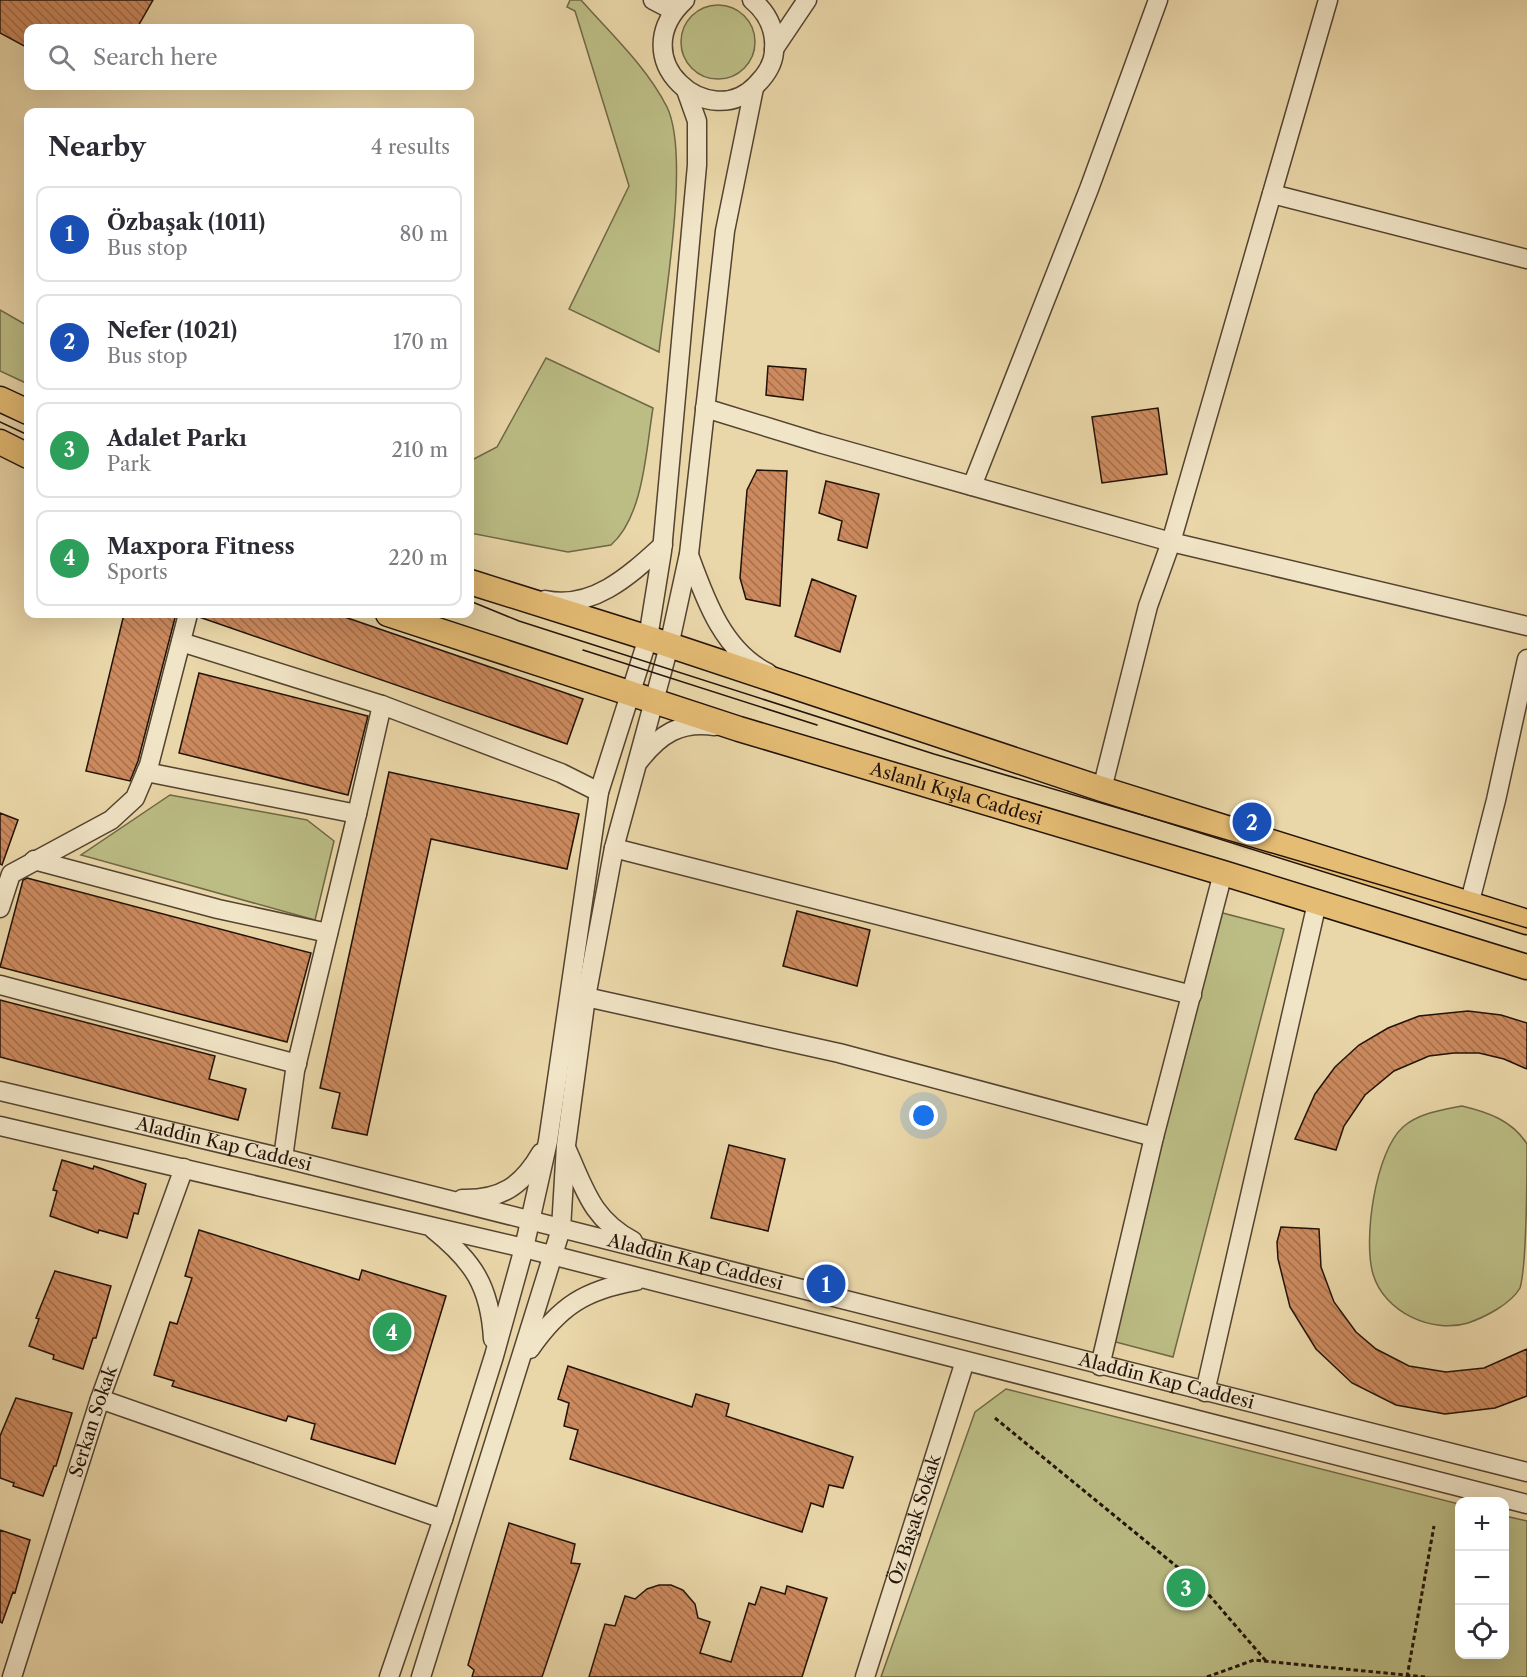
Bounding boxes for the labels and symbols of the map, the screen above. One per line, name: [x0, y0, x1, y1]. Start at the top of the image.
street label: Aslanlı Kışla Caddesi: [867, 757, 1045, 830]
pin: 2: [1232, 800, 1272, 844]
your location: [909, 1101, 938, 1130]
street label: Aladdin Kap Caddesi: [133, 1112, 314, 1176]
street label: Aladdin Kap Caddesi: [604, 1229, 786, 1295]
pin: 1: [806, 1262, 846, 1306]
pin: 4: [372, 1310, 412, 1354]
street label: Aladdin Kap Caddesi: [1076, 1348, 1257, 1414]
street label: Serkan Sokak: [65, 1361, 123, 1480]
street label: Öz Başak Sokak: [883, 1450, 946, 1587]
pin: 3: [1166, 1566, 1206, 1610]

